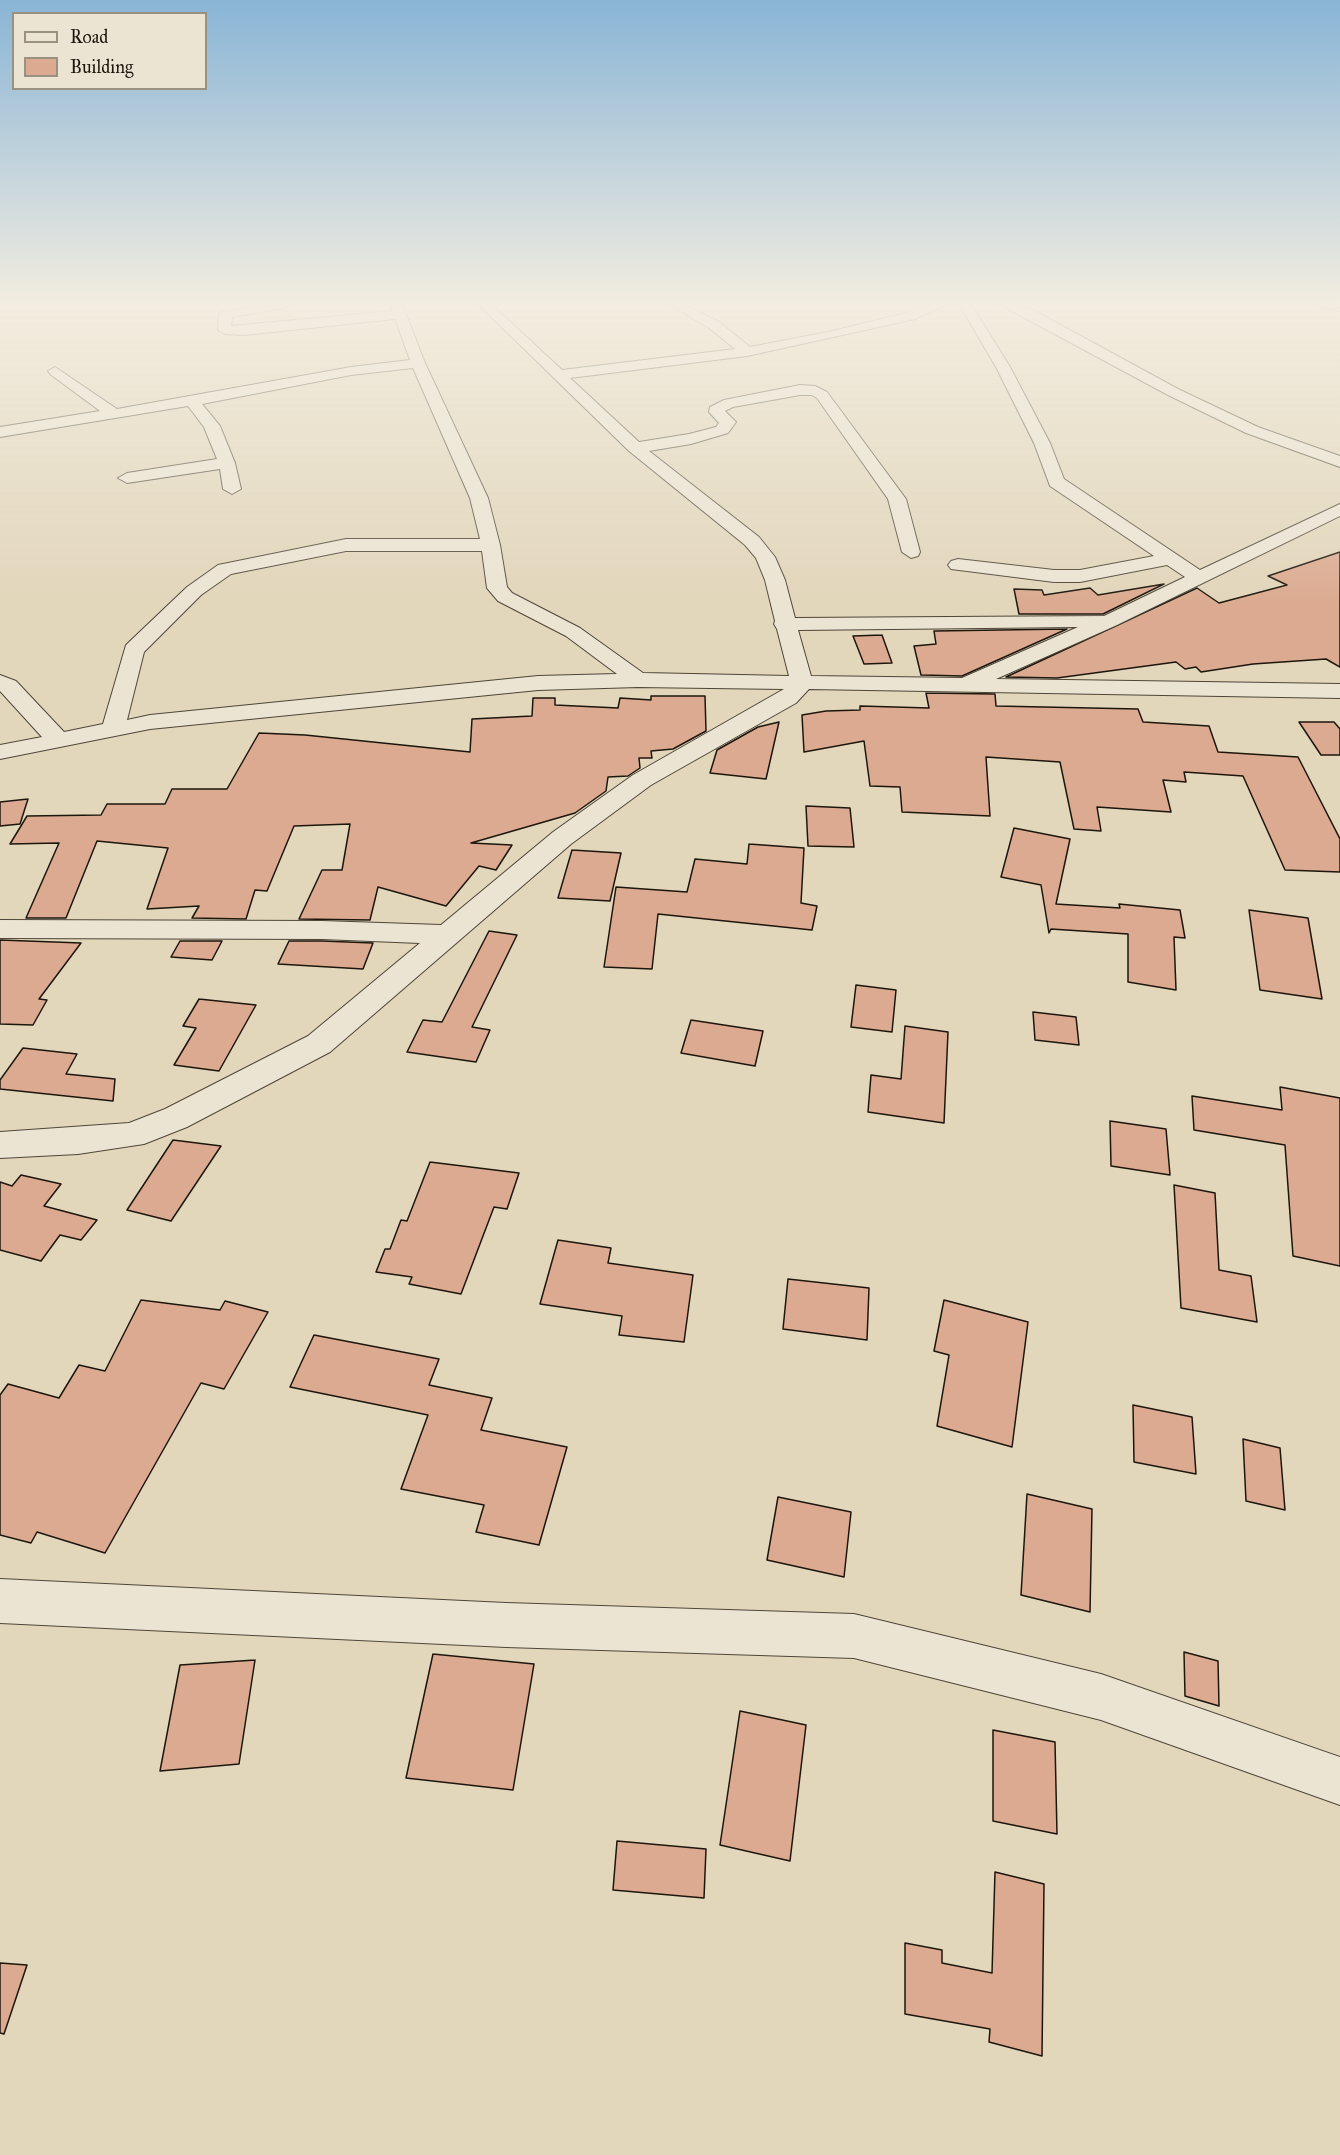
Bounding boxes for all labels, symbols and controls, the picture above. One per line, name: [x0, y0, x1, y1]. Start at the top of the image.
legend: [12, 12, 207, 90]
text: Road: [70, 26, 108, 48]
text: Building: [70, 56, 133, 78]

